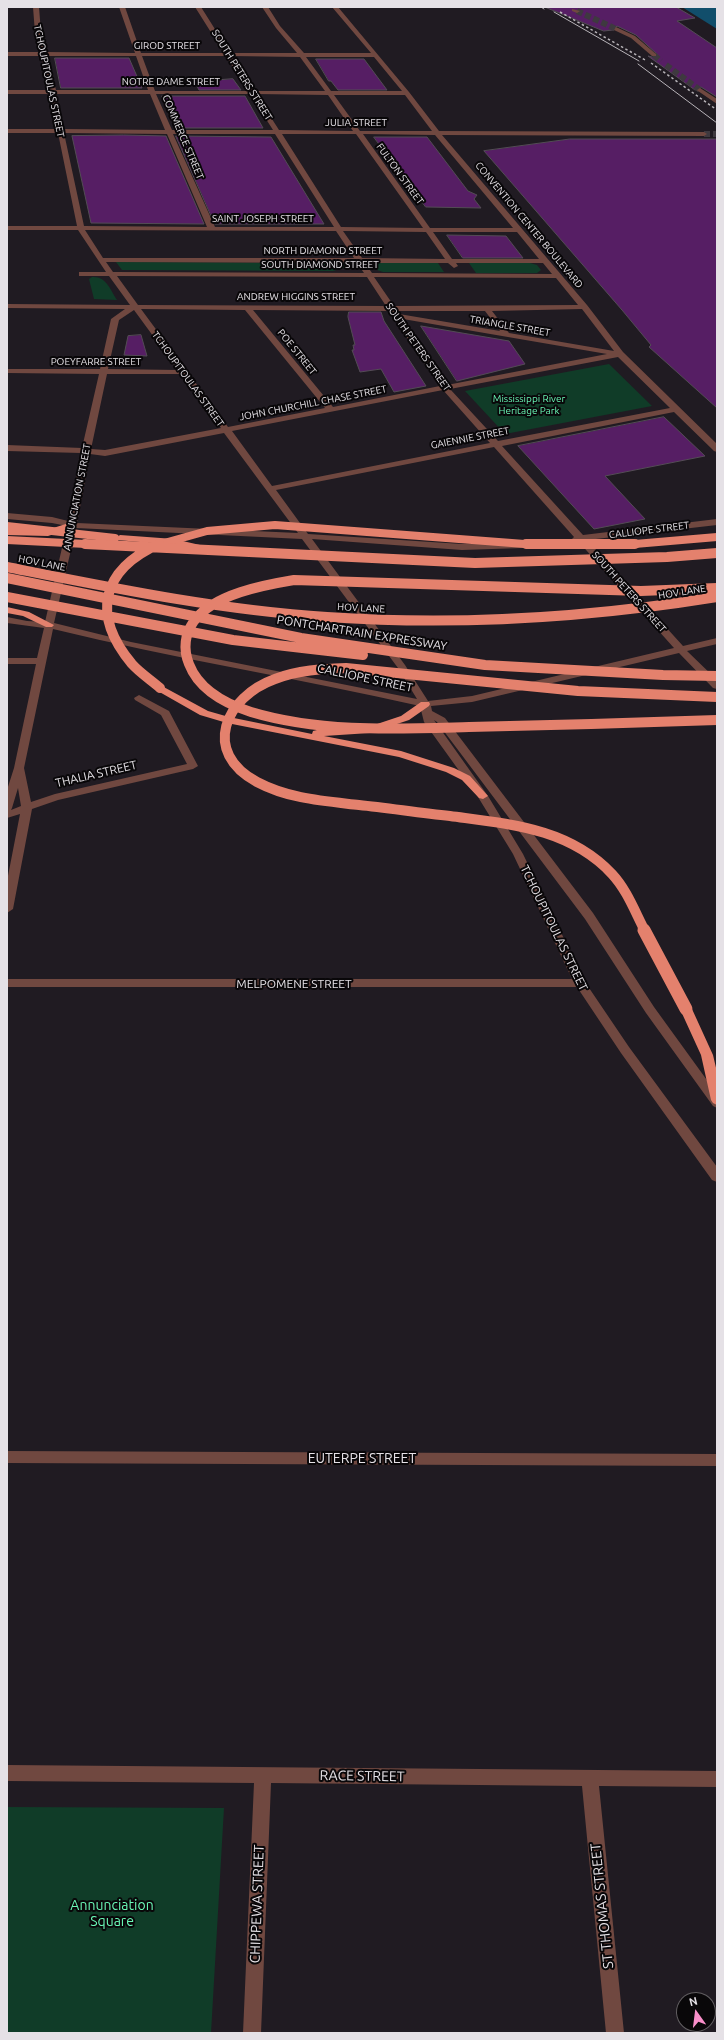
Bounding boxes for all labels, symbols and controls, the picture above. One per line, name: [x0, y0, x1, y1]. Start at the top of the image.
street label: TCHOUPITOULAS STREET: [31, 24, 67, 138]
street label: SOUTH PETERS STREET: [209, 27, 275, 123]
street label: GIROD STREET: [134, 40, 200, 52]
street label: NOTRE DAME STREET: [122, 76, 220, 88]
street label: COMMERCE STREET: [160, 93, 206, 181]
street label: JULIA STREET: [325, 117, 387, 129]
street label: FULTON STREET: [374, 141, 426, 207]
street label: CONVENTION CENTER BOULEVARD: [473, 159, 585, 291]
street label: SAINT JOSEPH STREET: [212, 213, 314, 225]
street label: NORTH DIAMOND STREET: [264, 245, 382, 257]
street label: SOUTH DIAMOND STREET: [261, 259, 379, 271]
street label: ANDREW HIGGINS STREET: [237, 291, 355, 303]
street label: SOUTH PETERS STREET: [383, 301, 453, 393]
street label: TRIANGLE STREET: [469, 313, 551, 339]
street label: POE STREET: [275, 327, 319, 377]
street label: TCHOUPITOULAS STREET: [149, 329, 227, 429]
street label: POEYFARRE STREET: [51, 356, 141, 368]
street label: JOHN CHURCHILL CHASE STREET: [238, 383, 388, 423]
park label: Mississippi River Heritage Park: [493, 393, 565, 416]
street label: GAIENNIE STREET: [430, 424, 510, 452]
street label: ANNUNCIATION STREET: [61, 443, 93, 551]
street label: CALLIOPE STREET: [608, 519, 690, 541]
street label: SOUTH PETERS STREET: [589, 549, 669, 635]
street label: HOV LANE: [17, 553, 67, 573]
street label: HOV LANE: [657, 582, 707, 602]
street label: HOV LANE: [337, 601, 385, 615]
street label: PONTCHARTRAIN EXPRESSWAY: [276, 612, 448, 654]
street label: CALLIOPE STREET: [316, 661, 414, 695]
street label: THALIA STREET: [54, 758, 138, 790]
street label: TCHOUPITOULAS STREET: [517, 863, 591, 993]
street label: MELPOMENE STREET: [236, 977, 352, 991]
street label: EUTERPE STREET: [308, 1450, 416, 1466]
street label: RACE STREET: [319, 1767, 405, 1785]
street label: ST THOMAS STREET: [587, 1842, 617, 1970]
street label: CHIPPEWA STREET: [247, 1844, 267, 1964]
park label: Annunciation Square: [70, 1897, 154, 1930]
north arrow: [676, 1992, 716, 2032]
text: N: [688, 1995, 699, 2008]

